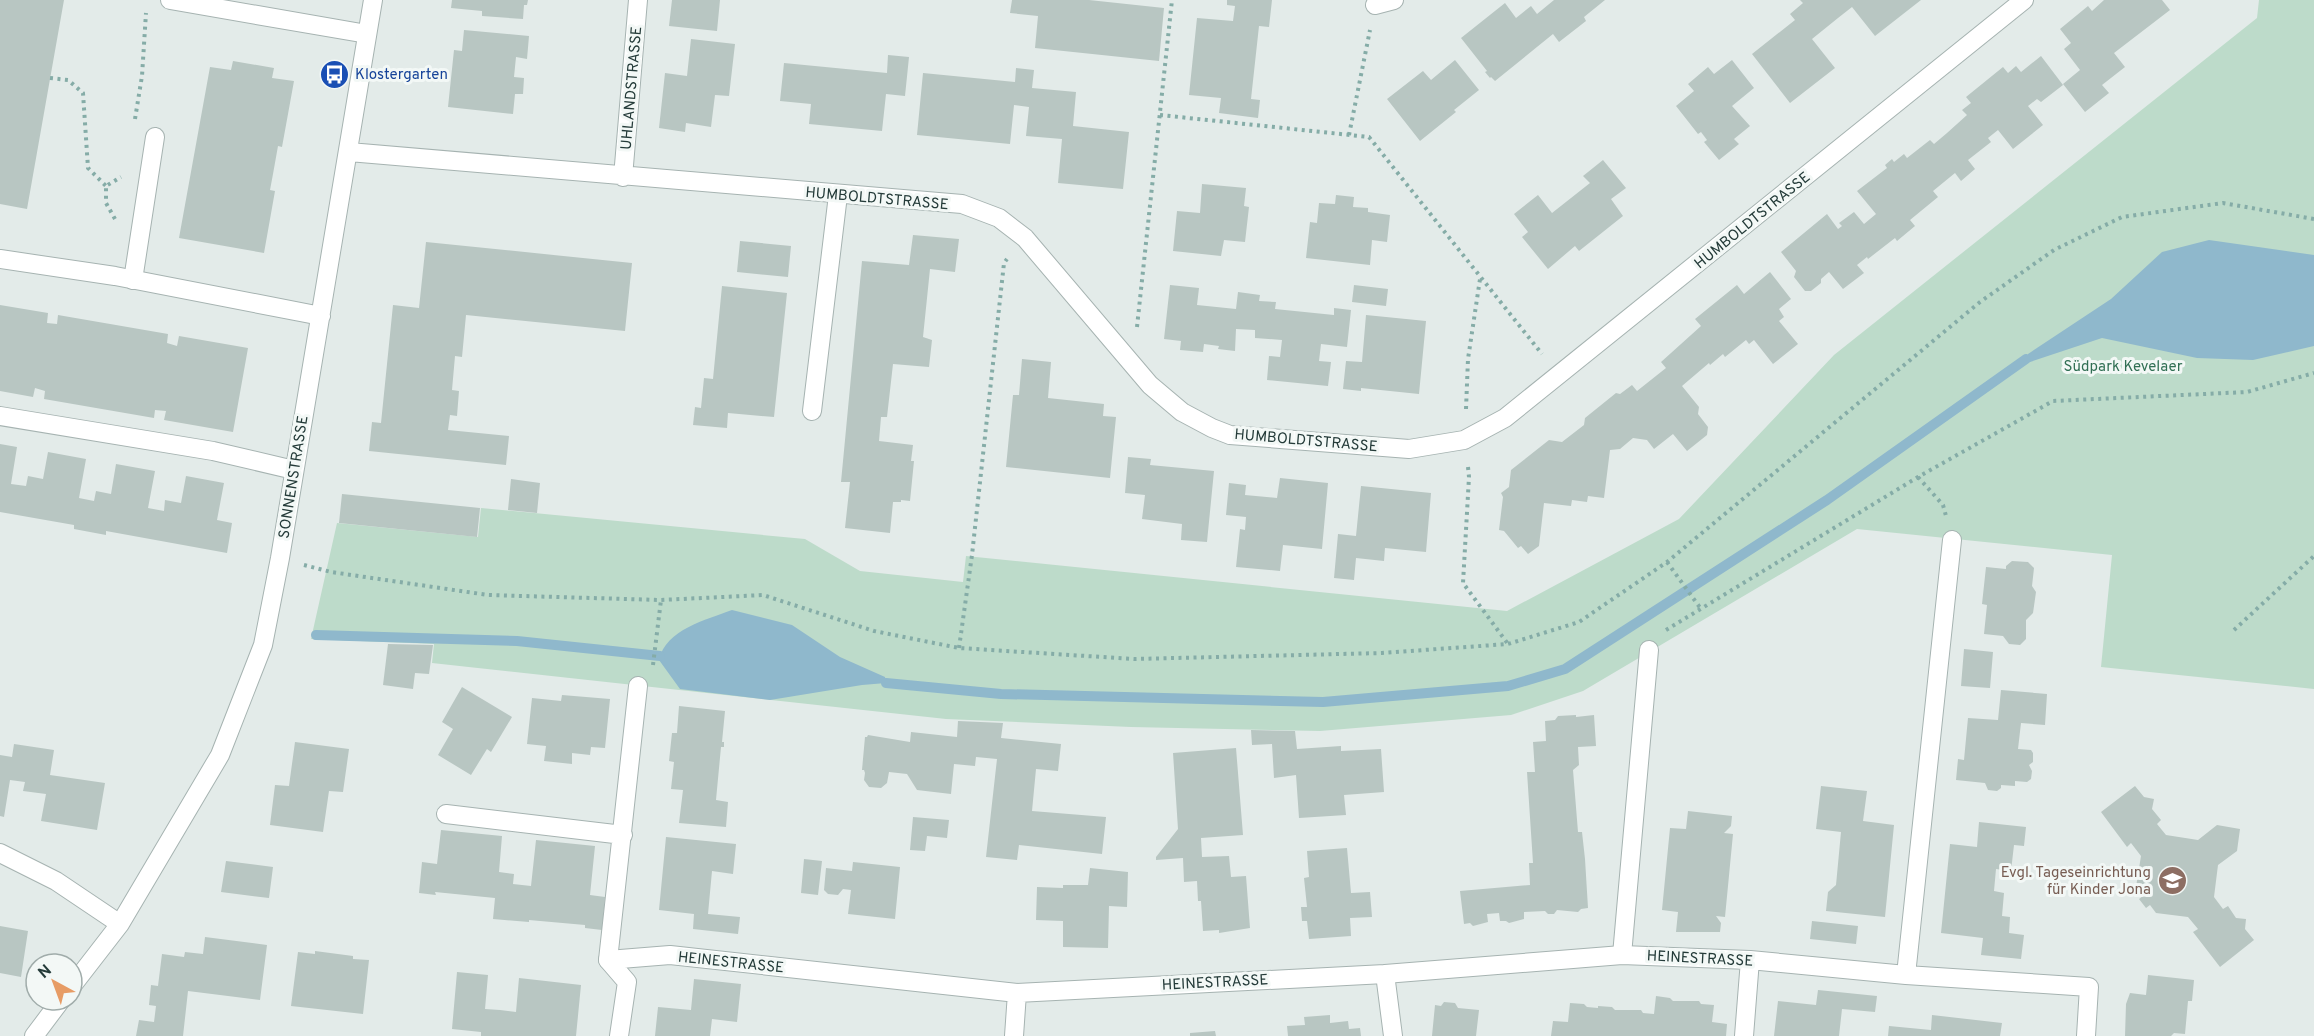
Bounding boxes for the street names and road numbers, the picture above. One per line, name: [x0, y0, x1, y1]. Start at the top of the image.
street label: UHLANDSTRASSE: [618, 26, 647, 151]
street label: HUMBOLDTSTRASSE: [1691, 169, 1815, 274]
street label: HUMBOLDTSTRASSE: [804, 184, 949, 215]
street label: SONNENSTRASSE: [275, 414, 314, 540]
street label: HUMBOLDTSTRASSE: [1233, 426, 1378, 457]
street label: HEINESTRASSE: [1646, 947, 1754, 972]
street label: HEINESTRASSE: [677, 948, 785, 979]
street label: HEINESTRASSE: [1161, 971, 1269, 996]

